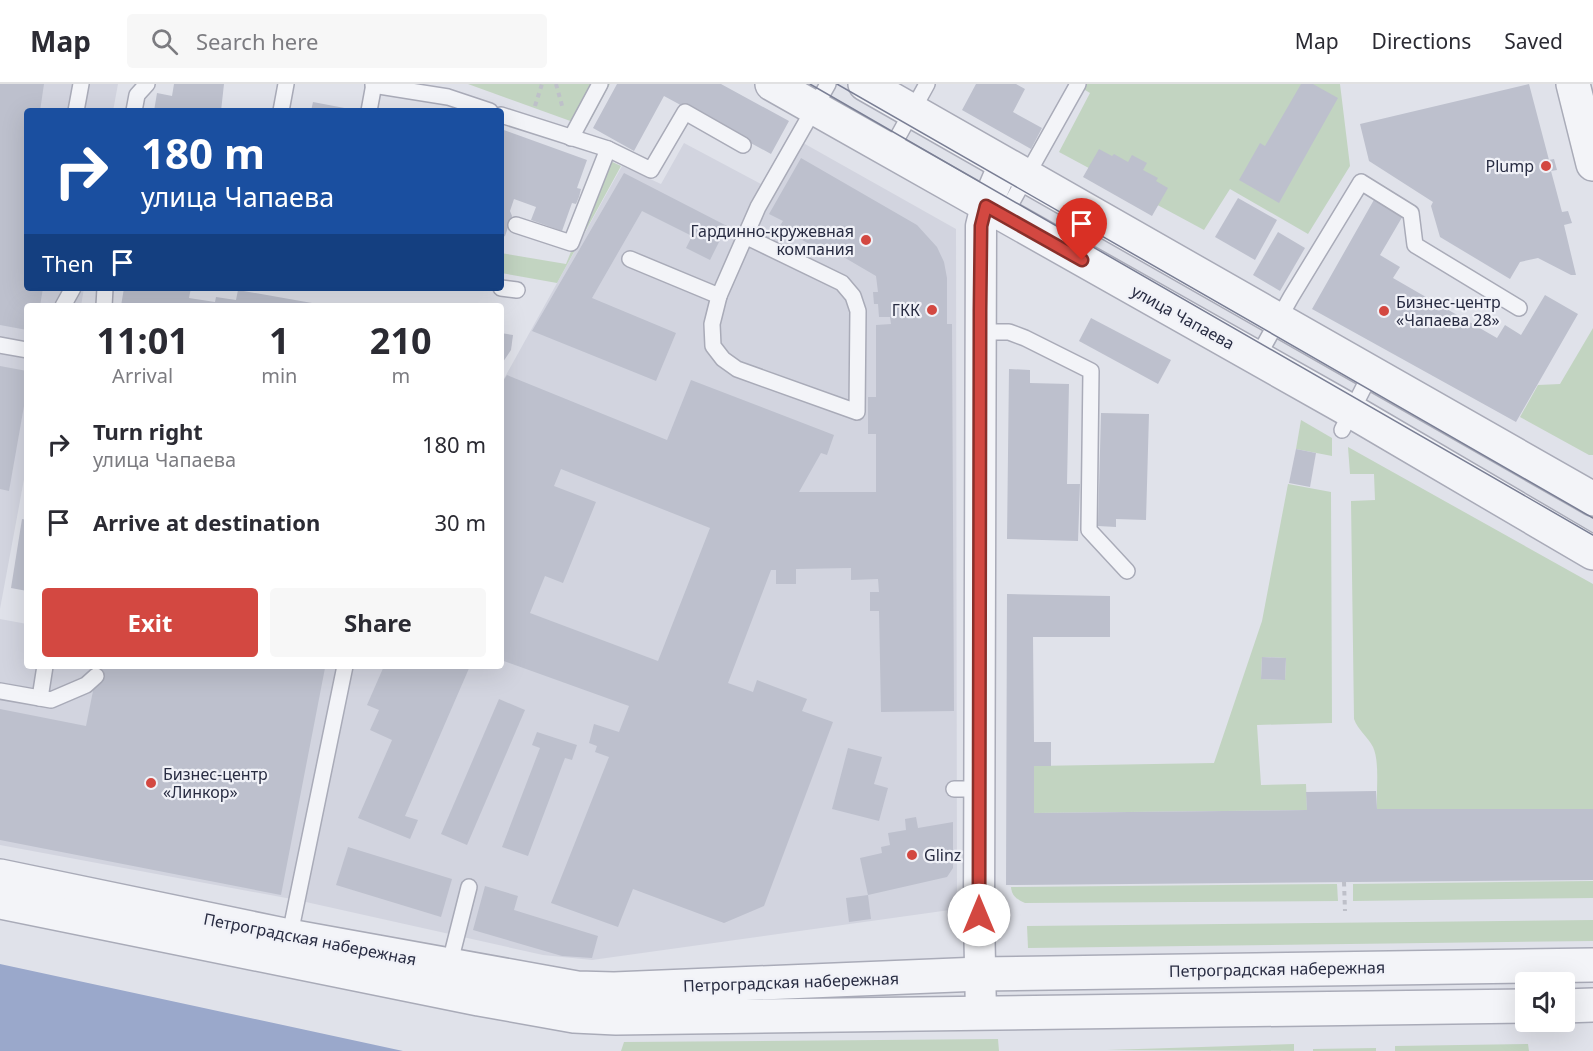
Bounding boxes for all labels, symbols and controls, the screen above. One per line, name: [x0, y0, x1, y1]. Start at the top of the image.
search box: [127, 14, 547, 68]
text: Map: [30, 22, 91, 60]
icon: search: [148, 25, 181, 58]
text: Search here: [196, 26, 318, 56]
text: Map: [1295, 27, 1339, 55]
text: Directions: [1372, 27, 1471, 55]
text: Saved: [1504, 27, 1563, 55]
text: 180 m: [141, 124, 265, 181]
icon: right: [42, 132, 120, 210]
place label: Plump: [1486, 155, 1534, 177]
marker: Plump: [1539, 159, 1553, 173]
text: улица Чапаева: [141, 178, 334, 215]
pin: [1056, 198, 1107, 260]
icon: arrive: [1065, 207, 1098, 240]
place label: Гардинно-кружевная компания: [691, 220, 854, 260]
marker: Гардинно-кружевная компания: [859, 233, 873, 247]
icon: arrive: [106, 246, 139, 279]
text: Then: [42, 248, 94, 278]
street label: улица Чапаева: [1128, 280, 1238, 354]
place label: Бизнес-центр «Чапаева 28»: [1396, 291, 1501, 331]
place label: ГКК: [892, 299, 920, 321]
marker: ГКК: [925, 303, 939, 317]
marker: Бизнес-центр «Чапаева 28»: [1377, 304, 1391, 318]
text: 11:01: [96, 316, 189, 365]
text: 1: [269, 316, 290, 365]
text: 210: [370, 316, 432, 365]
text: Arrival: [112, 362, 173, 389]
text: min: [261, 362, 297, 389]
text: m: [391, 362, 410, 389]
text: Turn right: [93, 416, 203, 446]
icon: right: [42, 428, 75, 461]
text: 180 m: [422, 429, 486, 459]
text: улица Чапаева: [93, 446, 236, 473]
icon: arrive: [42, 506, 75, 539]
text: Arrive at destination: [93, 507, 320, 537]
text: 30 m: [435, 507, 486, 537]
button: Exit: [42, 588, 258, 657]
button: Share: [270, 588, 486, 657]
place label: Бизнес-центр «Линкор»: [163, 763, 268, 803]
marker: Бизнес-центр «Линкор»: [144, 776, 158, 790]
place label: Glinz: [924, 844, 961, 866]
marker: Glinz: [905, 848, 919, 862]
position arrow: [947, 883, 1011, 947]
street label: Петроградская набережная: [202, 908, 418, 970]
street label: Петроградская набережная: [1169, 956, 1385, 982]
street label: Петроградская набережная: [683, 967, 899, 997]
map controls: [1515, 972, 1575, 1032]
button: sound: [1515, 972, 1575, 1032]

